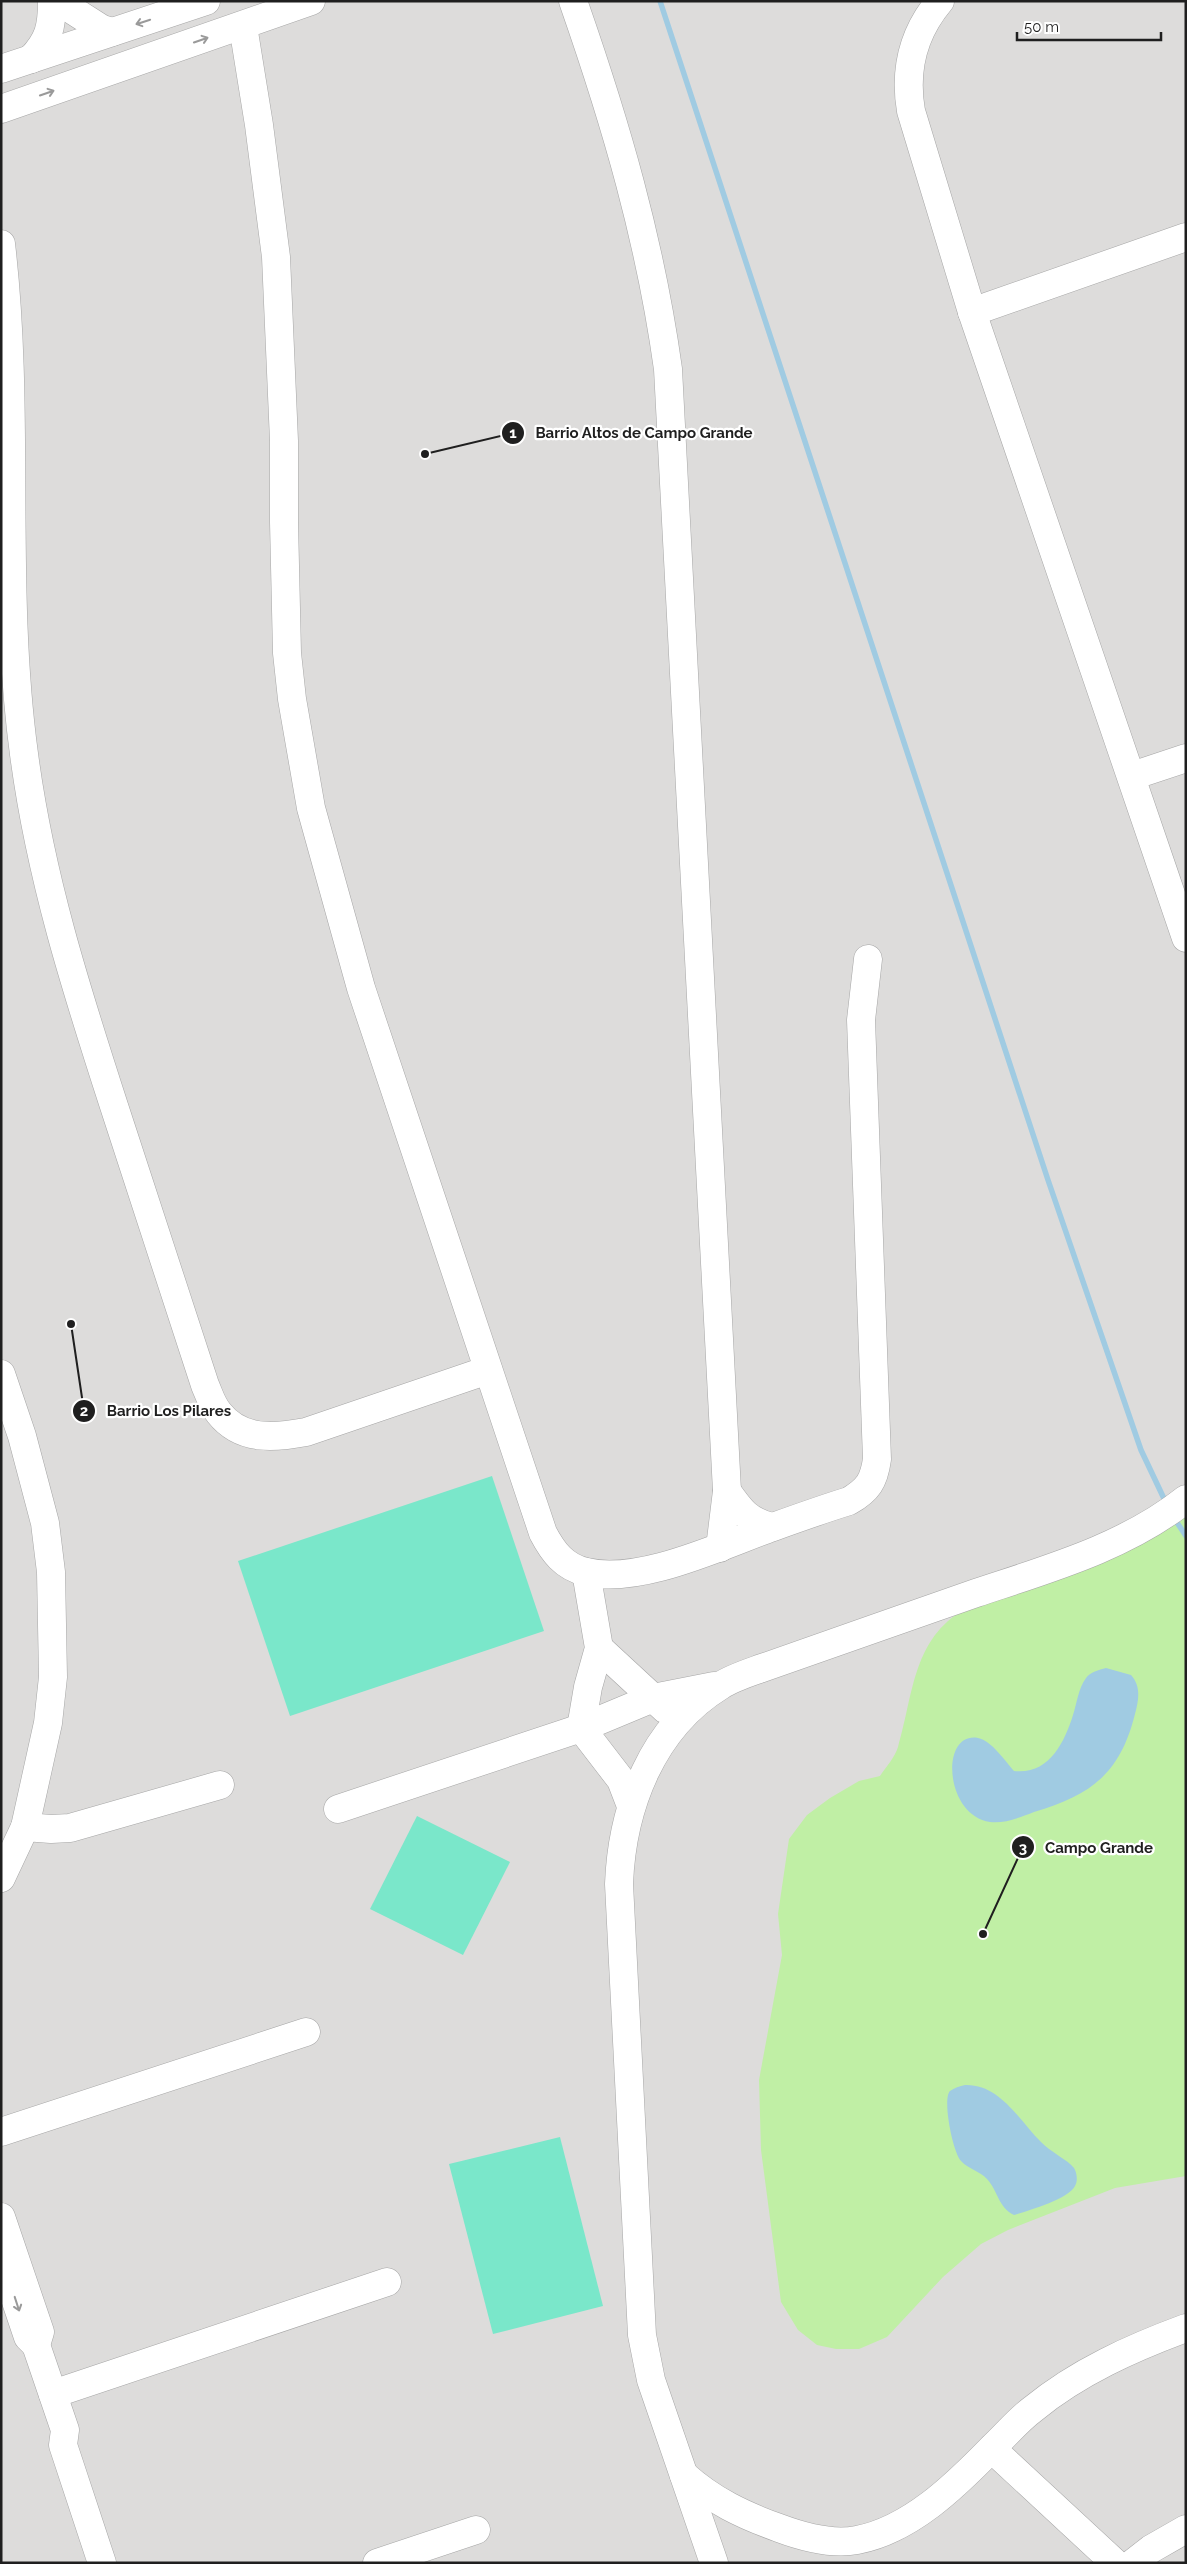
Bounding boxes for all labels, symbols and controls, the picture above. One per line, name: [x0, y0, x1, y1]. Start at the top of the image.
scale bar: [1017, 10, 1161, 42]
one-way arrow: [135, 18, 151, 27]
text: 50 m: [1024, 18, 1059, 36]
one-way arrow: [193, 35, 208, 44]
one-way arrow: [39, 88, 55, 97]
callout: Barrio Altos de Campo Grande: [500, 418, 763, 448]
text: 1: [509, 424, 517, 442]
text: Barrio Altos de Campo Grande: [535, 424, 753, 442]
callout: Barrio Los Pilares: [72, 1396, 241, 1426]
text: 2: [80, 1402, 88, 1420]
text: Barrio Los Pilares: [107, 1402, 231, 1420]
callout: Campo Grande: [1010, 1832, 1163, 1862]
text: 3: [1019, 1839, 1027, 1857]
text: Campo Grande: [1045, 1839, 1153, 1857]
one-way arrow: [12, 2295, 22, 2311]

